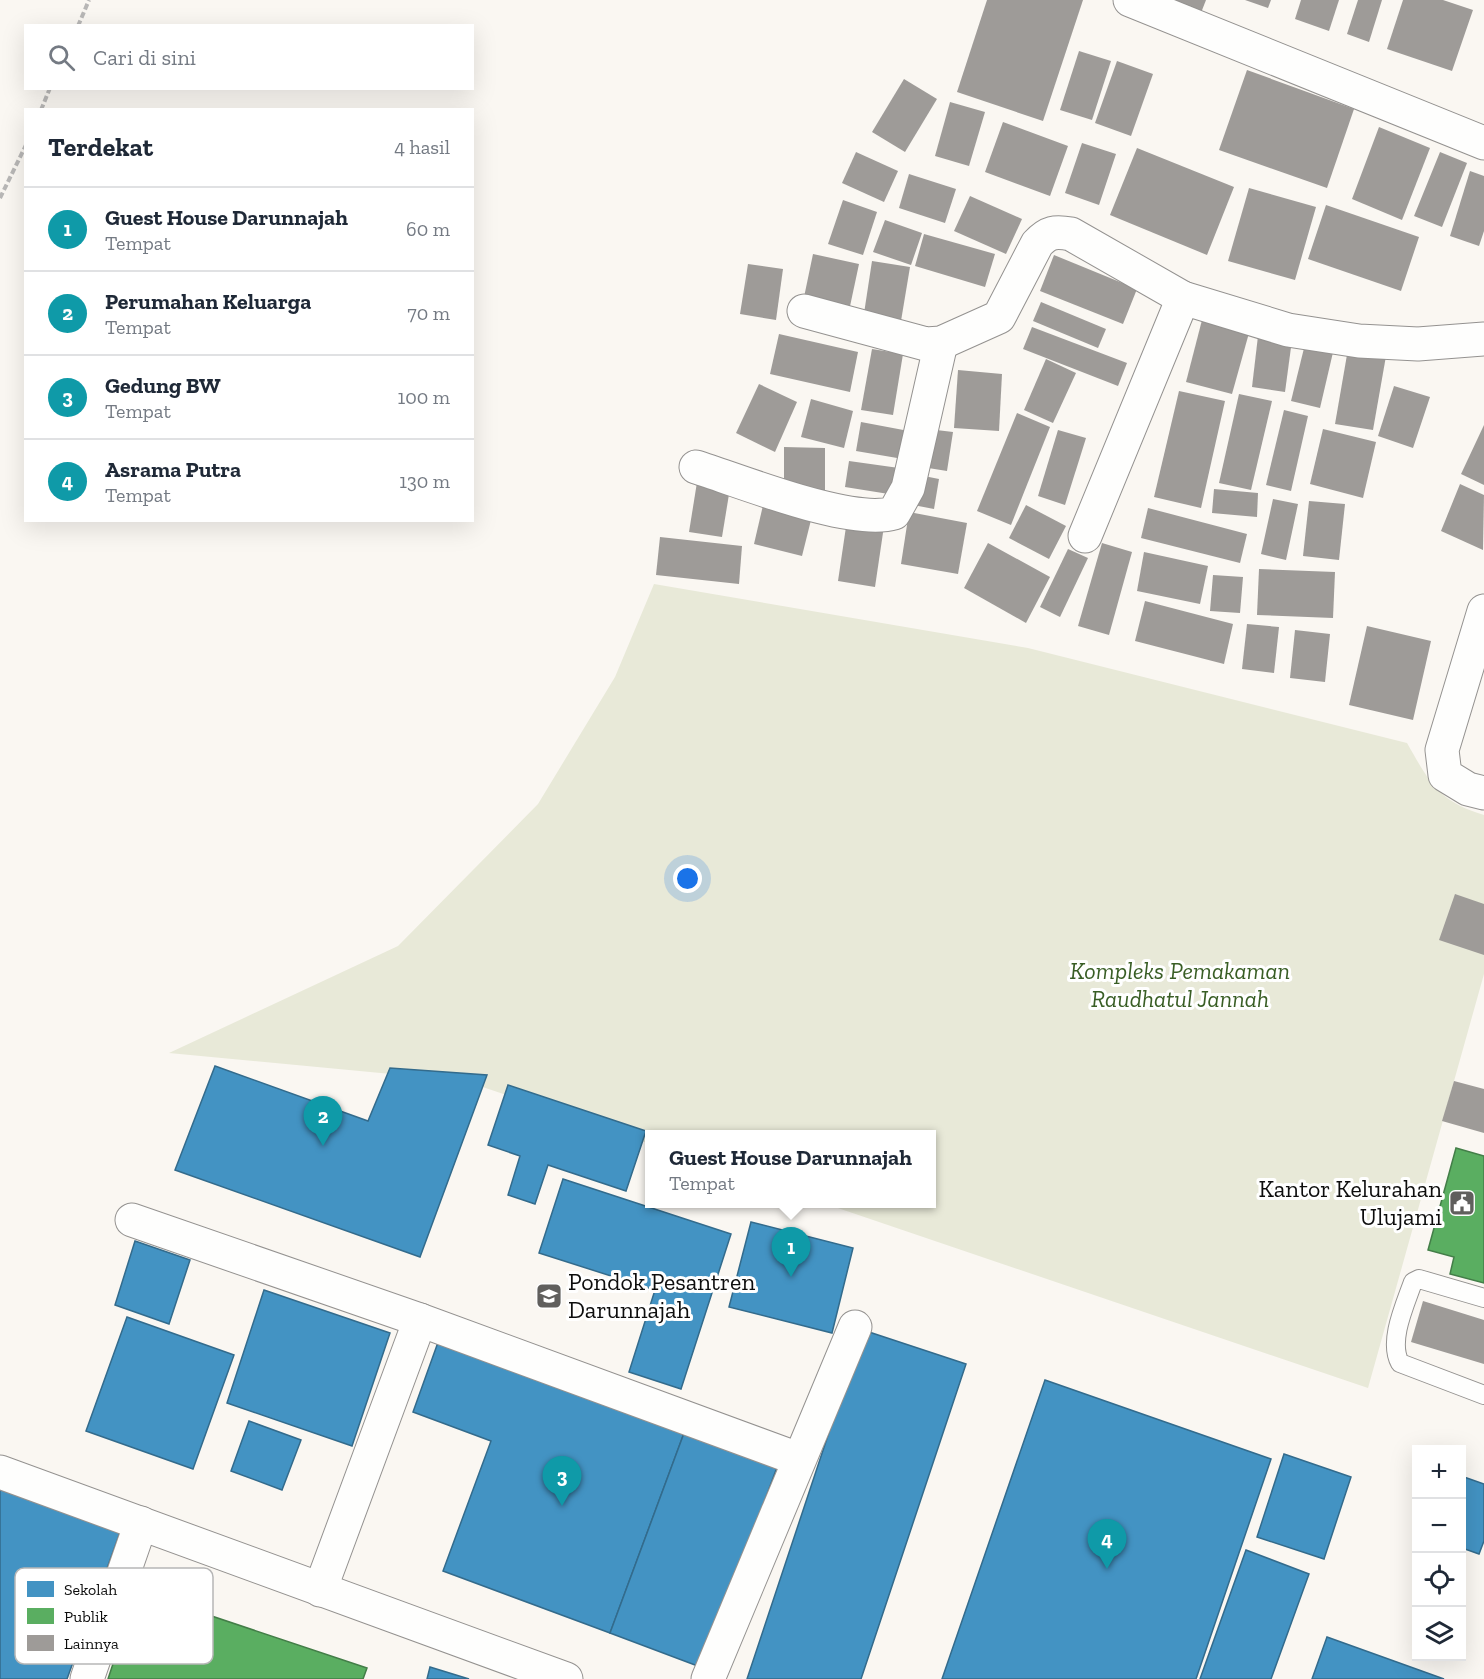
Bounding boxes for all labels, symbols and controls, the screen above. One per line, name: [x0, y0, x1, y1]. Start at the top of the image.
search box: [24, 24, 474, 90]
icon: search: [45, 41, 78, 74]
text: Cari di sini: [93, 44, 196, 71]
text: Terdekat: [48, 131, 153, 163]
text: 4 hasil: [394, 135, 450, 159]
text: Guest House Darunnajah: [105, 204, 348, 231]
text: 1: [63, 217, 72, 241]
text: 60 m: [406, 217, 450, 241]
text: Tempat: [105, 231, 171, 255]
text: Perumahan Keluarga: [105, 288, 311, 315]
text: 2: [62, 301, 73, 325]
text: 70 m: [407, 301, 450, 325]
text: Tempat: [105, 315, 171, 339]
text: Gedung BW: [105, 372, 221, 399]
text: 3: [62, 385, 73, 409]
text: 100 m: [397, 385, 450, 409]
text: Tempat: [105, 399, 171, 423]
text: Asrama Putra: [105, 456, 241, 483]
text: 4: [62, 469, 73, 493]
text: 130 m: [399, 469, 450, 493]
text: Tempat: [105, 483, 171, 507]
your location: [673, 864, 702, 893]
park label: Kompleks Pemakaman Raudhatul Jannah: [1070, 956, 1290, 1013]
pin: 2: [304, 1096, 342, 1146]
popup: [645, 1130, 936, 1208]
text: Guest House Darunnajah: [669, 1144, 912, 1171]
text: Tempat: [669, 1171, 735, 1195]
place label: Kantor Kelurahan Ulujami: [1258, 1174, 1442, 1231]
public building icon: Kantor Kelurahan Ulujami: [1447, 1188, 1477, 1218]
pin: 1: [772, 1228, 810, 1277]
place label: Pondok Pesantren Darunnajah: [568, 1267, 755, 1324]
school or university icon: Pondok Pesantren Darunnajah: [534, 1281, 564, 1311]
map controls: [1412, 1445, 1466, 1661]
button: +: [1412, 1445, 1466, 1499]
pin: 3: [542, 1456, 582, 1506]
button: −: [1412, 1499, 1466, 1553]
pin: 4: [1088, 1520, 1126, 1569]
button: locate: [1412, 1553, 1466, 1607]
legend: [15, 1568, 213, 1664]
text: Sekolah: [64, 1580, 117, 1599]
text: Publik: [64, 1607, 108, 1626]
button: layers: [1412, 1607, 1466, 1661]
text: Lainnya: [64, 1634, 119, 1653]

